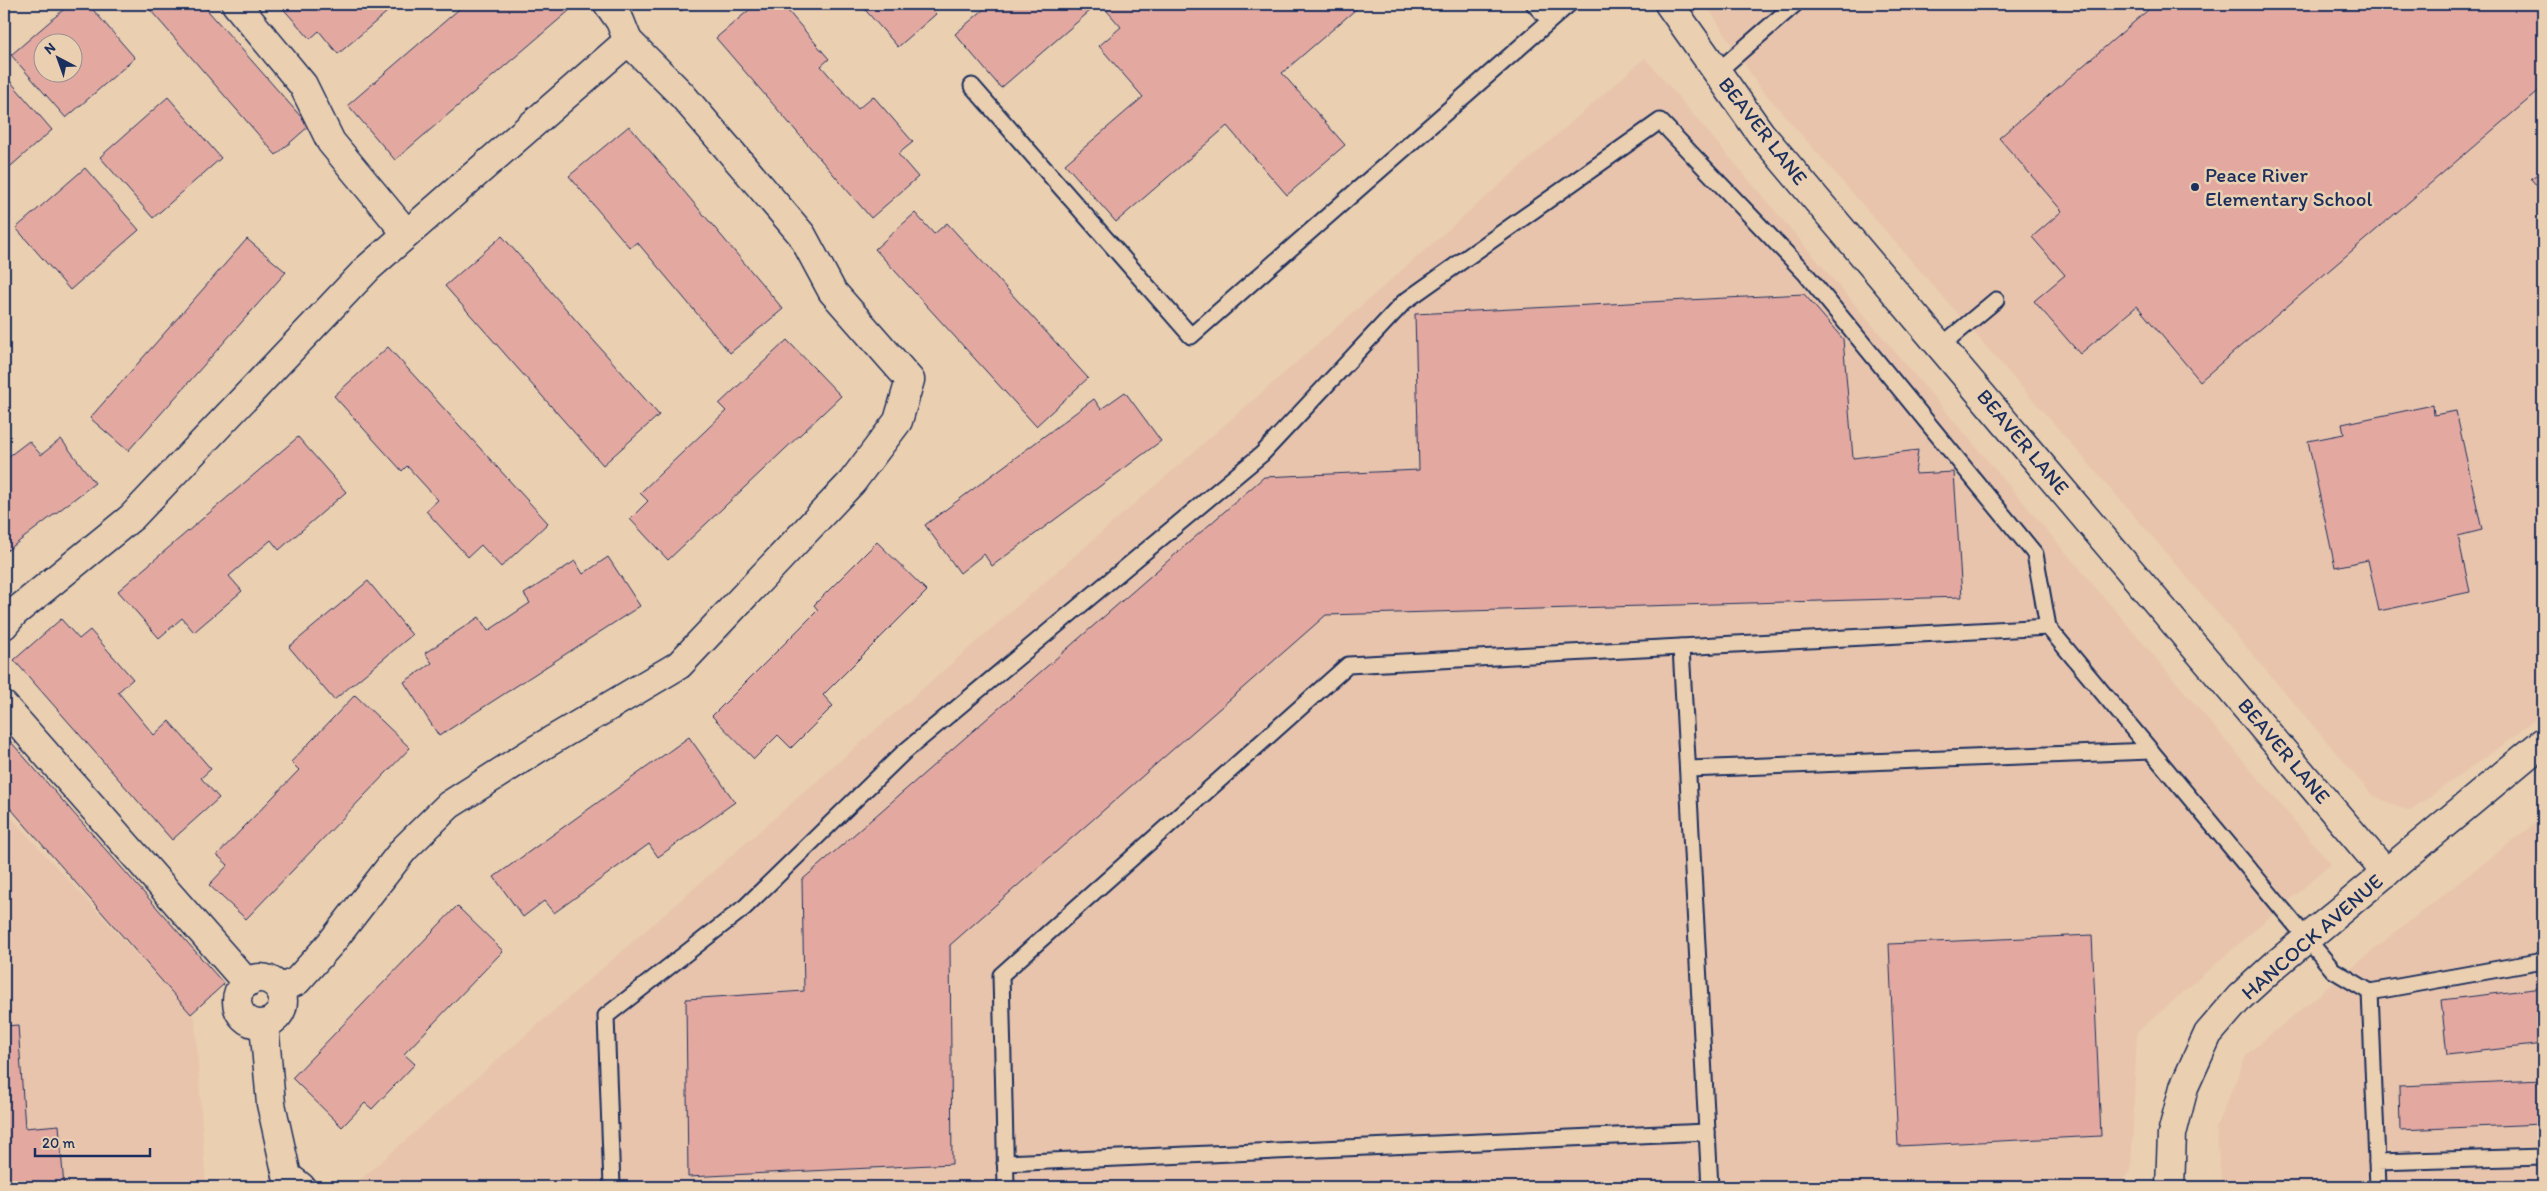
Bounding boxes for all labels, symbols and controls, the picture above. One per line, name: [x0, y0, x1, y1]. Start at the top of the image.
north arrow: [32, 32, 82, 82]
text: N: [41, 39, 59, 58]
street label: BEAVER LANE: [1713, 72, 1813, 190]
place label: Peace River Elementary School: [2205, 162, 2373, 211]
marker: Peace River Elementary School: [2189, 181, 2201, 193]
street label: BEAVER LANE: [1972, 384, 2075, 500]
street label: BEAVER LANE: [2233, 693, 2336, 809]
street label: HANCOCK AVENUE: [2236, 868, 2388, 1005]
scale bar: [35, 1126, 150, 1158]
text: 20 m: [42, 1134, 76, 1152]

